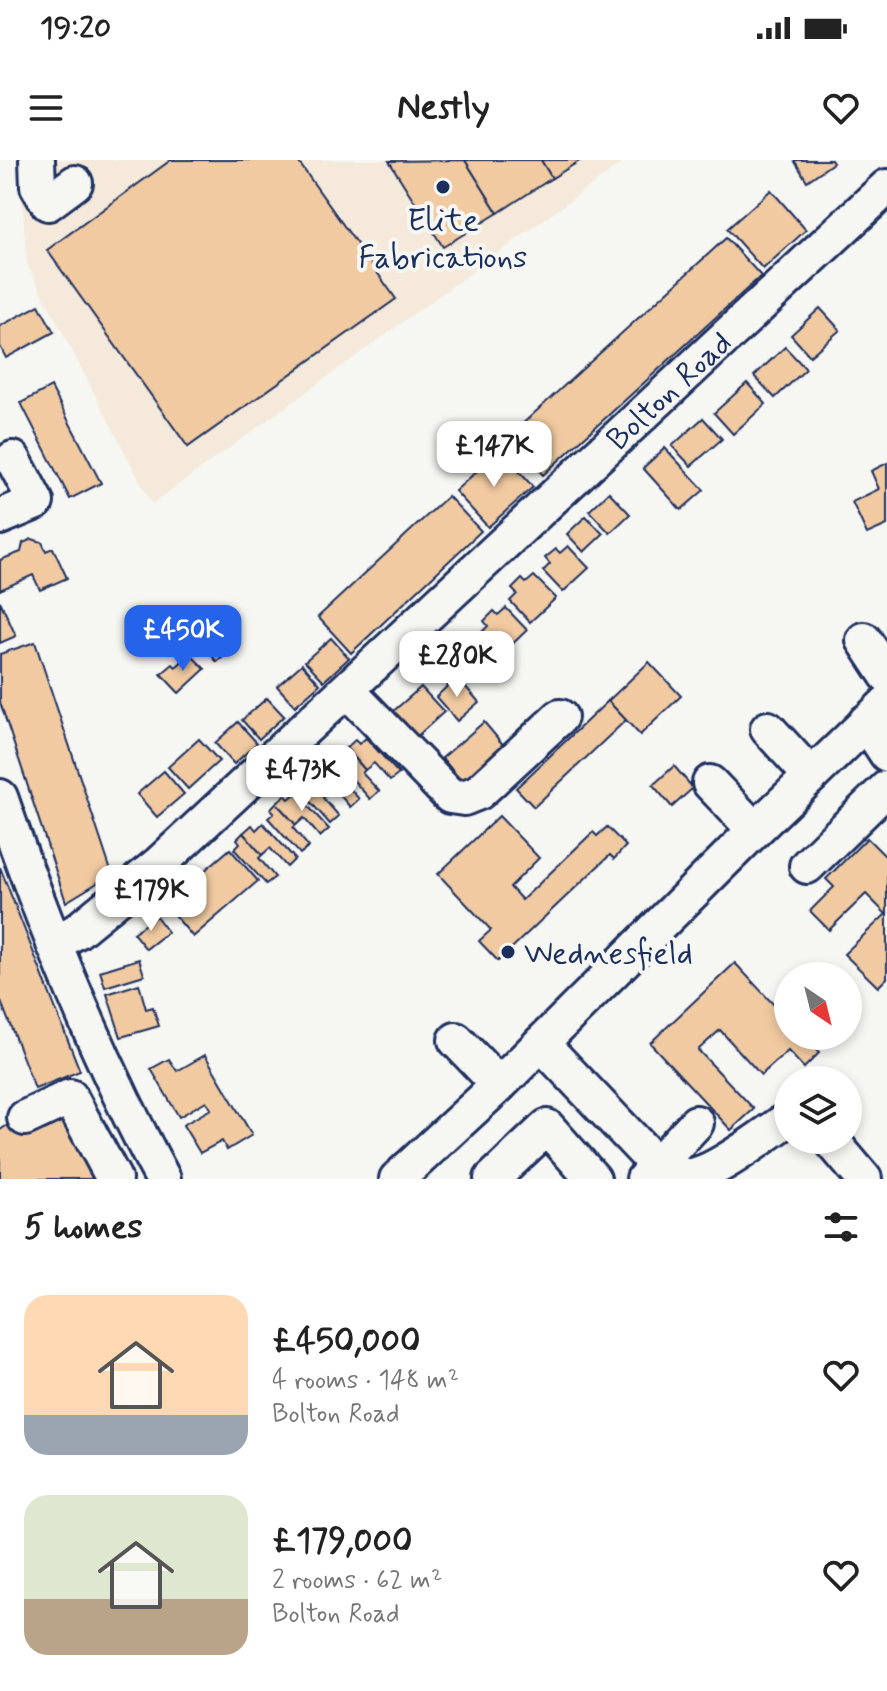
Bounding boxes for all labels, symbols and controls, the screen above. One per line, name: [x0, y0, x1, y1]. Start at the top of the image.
text: 19:20: [40, 9, 111, 48]
text: Nestly: [397, 85, 490, 132]
icon: menu: [24, 86, 68, 130]
icon: heart: [819, 86, 863, 130]
marker: Elite Fabrications: [434, 178, 452, 196]
place label: Elite Fabrications: [359, 200, 527, 279]
street label: Bolton Road: [598, 323, 742, 461]
pin: £147K: [438, 421, 550, 489]
text: £147K: [455, 430, 533, 464]
pin: £450K: [127, 605, 239, 673]
text: £450K: [142, 614, 224, 648]
pin: £280K: [401, 631, 513, 699]
text: £280K: [417, 640, 497, 674]
pin: £473K: [246, 745, 358, 813]
text: £473K: [264, 754, 340, 788]
pin: £179K: [95, 865, 207, 933]
text: £179K: [114, 874, 188, 908]
place label: Wednesfield: [524, 933, 693, 975]
marker: Wednesfield: [499, 943, 517, 961]
north arrow: [774, 962, 862, 1050]
map controls: [774, 962, 862, 1154]
button: layers: [774, 1066, 862, 1154]
text: 5 homes: [24, 1205, 142, 1250]
icon: filters: [819, 1205, 863, 1249]
text: £450,000: [272, 1319, 420, 1364]
icon: home: [88, 1327, 184, 1423]
icon: heart: [819, 1353, 863, 1397]
text: 4 rooms · 148 m²: [272, 1364, 459, 1398]
text: Bolton Road: [272, 1398, 400, 1432]
text: £179,000: [272, 1519, 412, 1564]
icon: home: [88, 1527, 184, 1623]
icon: heart: [819, 1553, 863, 1597]
text: 2 rooms · 62 m²: [272, 1564, 442, 1598]
text: Bolton Road: [272, 1598, 400, 1632]

